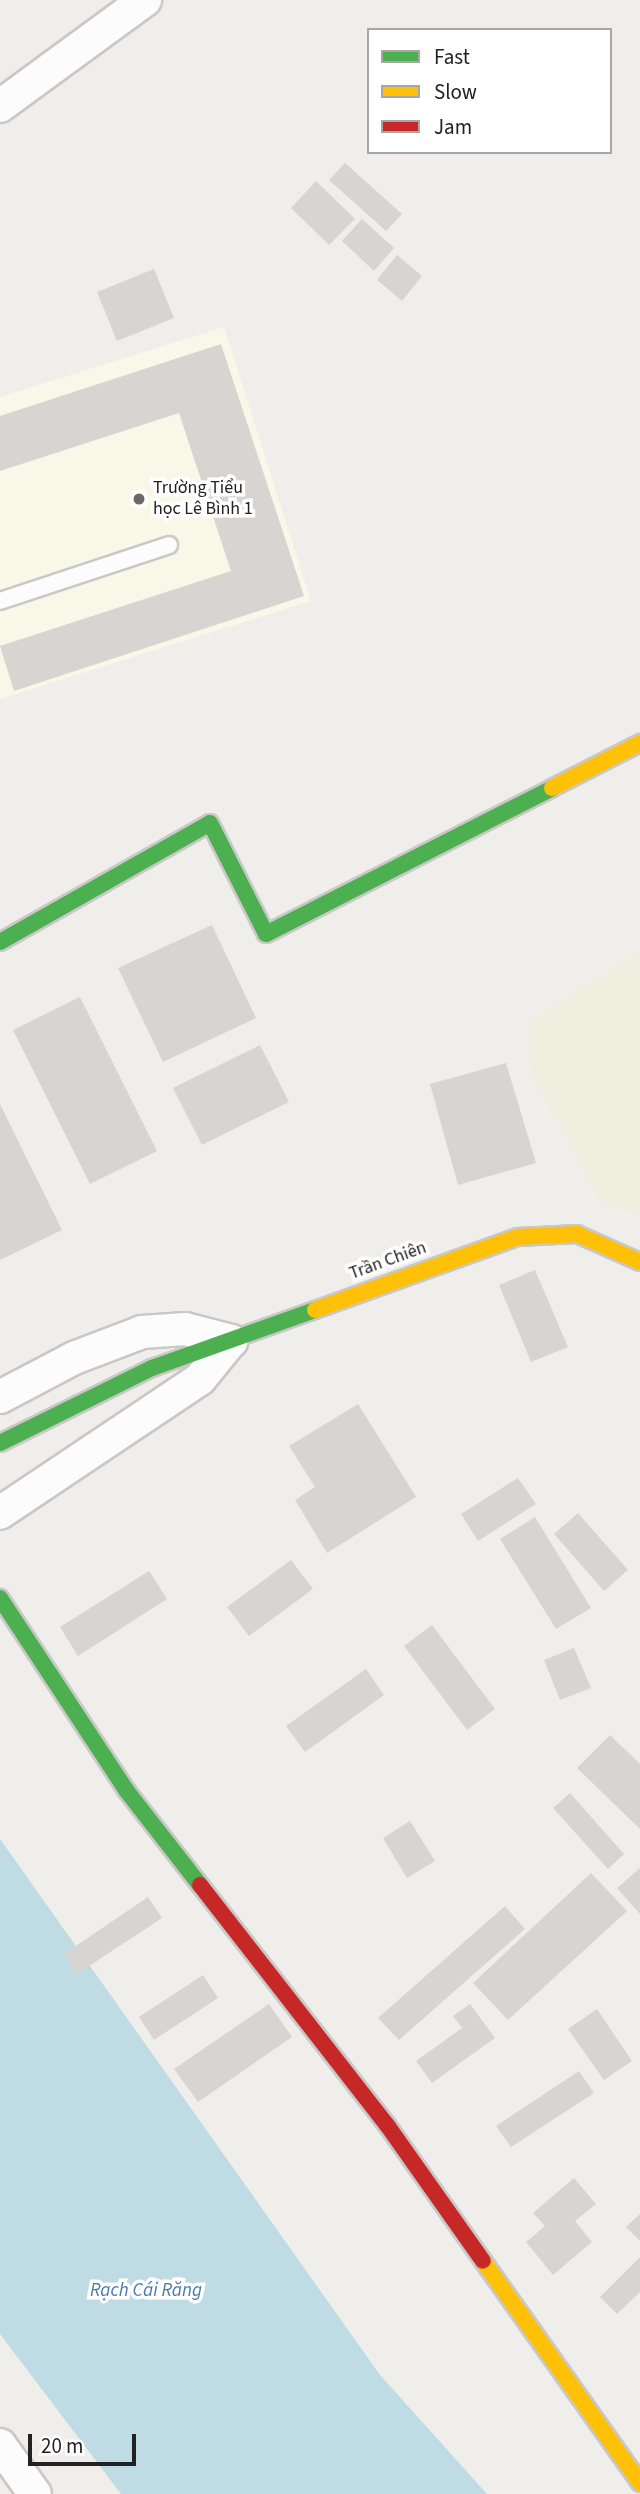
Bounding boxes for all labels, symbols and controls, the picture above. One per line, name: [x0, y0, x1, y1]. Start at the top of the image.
legend: [367, 28, 612, 154]
text: Fast: [434, 42, 470, 72]
text: Slow: [434, 77, 477, 107]
text: Jam: [434, 112, 472, 142]
place label: Trường Tiểu học Lê Bình 1: [153, 478, 253, 520]
marker: Trường Tiểu học Lê Bình 1: [131, 491, 147, 507]
street label: Trần Chiên: [347, 1237, 429, 1285]
water label: Rạch Cái Răng: [90, 2280, 202, 2302]
scale bar: [32, 2420, 140, 2464]
text: 20 m: [41, 2431, 83, 2461]

